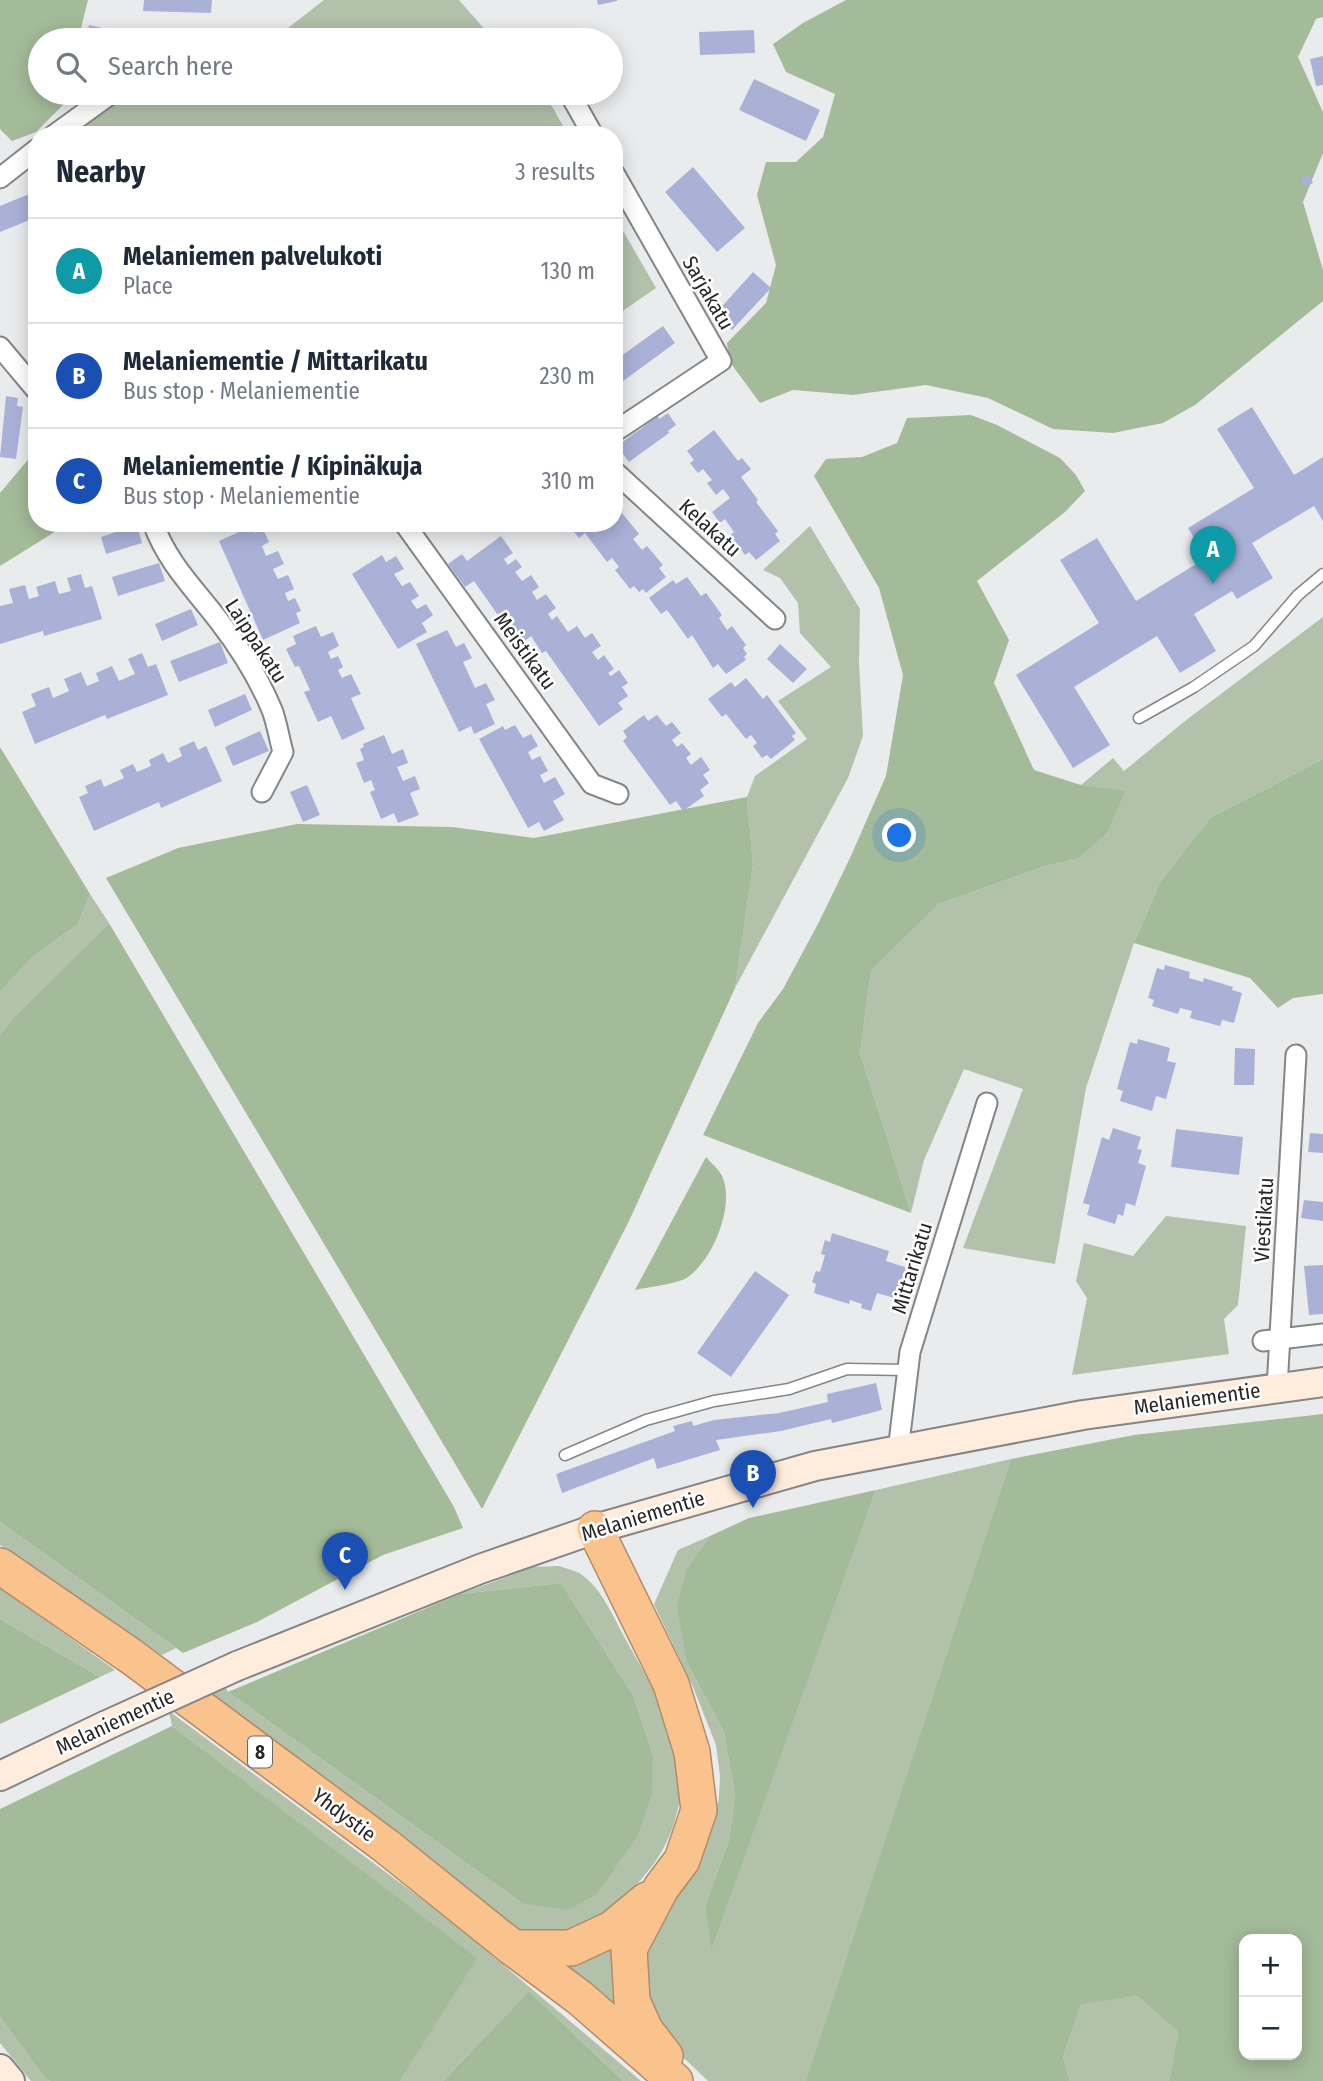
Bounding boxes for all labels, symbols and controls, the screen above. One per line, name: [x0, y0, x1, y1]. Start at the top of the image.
search box: [28, 28, 623, 105]
icon: search: [52, 48, 90, 86]
text: Search here: [108, 51, 233, 82]
text: Nearby: [56, 154, 145, 190]
text: 3 results: [515, 158, 595, 186]
text: Melaniemen palvelukoti: [123, 241, 382, 272]
street label: Sarjakatu: [676, 251, 740, 335]
text: A: [73, 257, 85, 285]
text: 130 m: [541, 257, 595, 285]
text: Place: [123, 272, 173, 300]
text: Melaniementie / Mittarikatu: [123, 346, 428, 377]
text: B: [73, 362, 85, 390]
text: 230 m: [539, 362, 595, 390]
text: Bus stop · Melaniementie: [123, 377, 360, 405]
text: Melaniementie / Kipinäkuja: [123, 451, 422, 482]
text: C: [73, 467, 85, 495]
text: 310 m: [541, 467, 595, 495]
text: Bus stop · Melaniementie: [123, 482, 360, 510]
street label: Kelakatu: [674, 493, 746, 563]
pin: A: [1190, 526, 1236, 584]
street label: Laippakatu: [219, 594, 293, 688]
street label: Meistikatu: [488, 607, 562, 695]
your location: [882, 818, 916, 852]
street label: Viestikatu: [1249, 1177, 1279, 1263]
street label: Mittarikatu: [886, 1219, 938, 1317]
street label: Melaniementie: [1132, 1377, 1262, 1421]
pin: B: [730, 1450, 776, 1508]
street label: Melaniementie: [578, 1485, 708, 1547]
pin: C: [322, 1532, 368, 1590]
street label: Melaniementie: [52, 1683, 178, 1761]
road number: 8: [248, 1736, 272, 1768]
street label: Yhdystie: [307, 1783, 381, 1847]
map controls: [1239, 1934, 1302, 2060]
button: +: [1239, 1934, 1302, 1997]
button: −: [1239, 1997, 1302, 2060]

